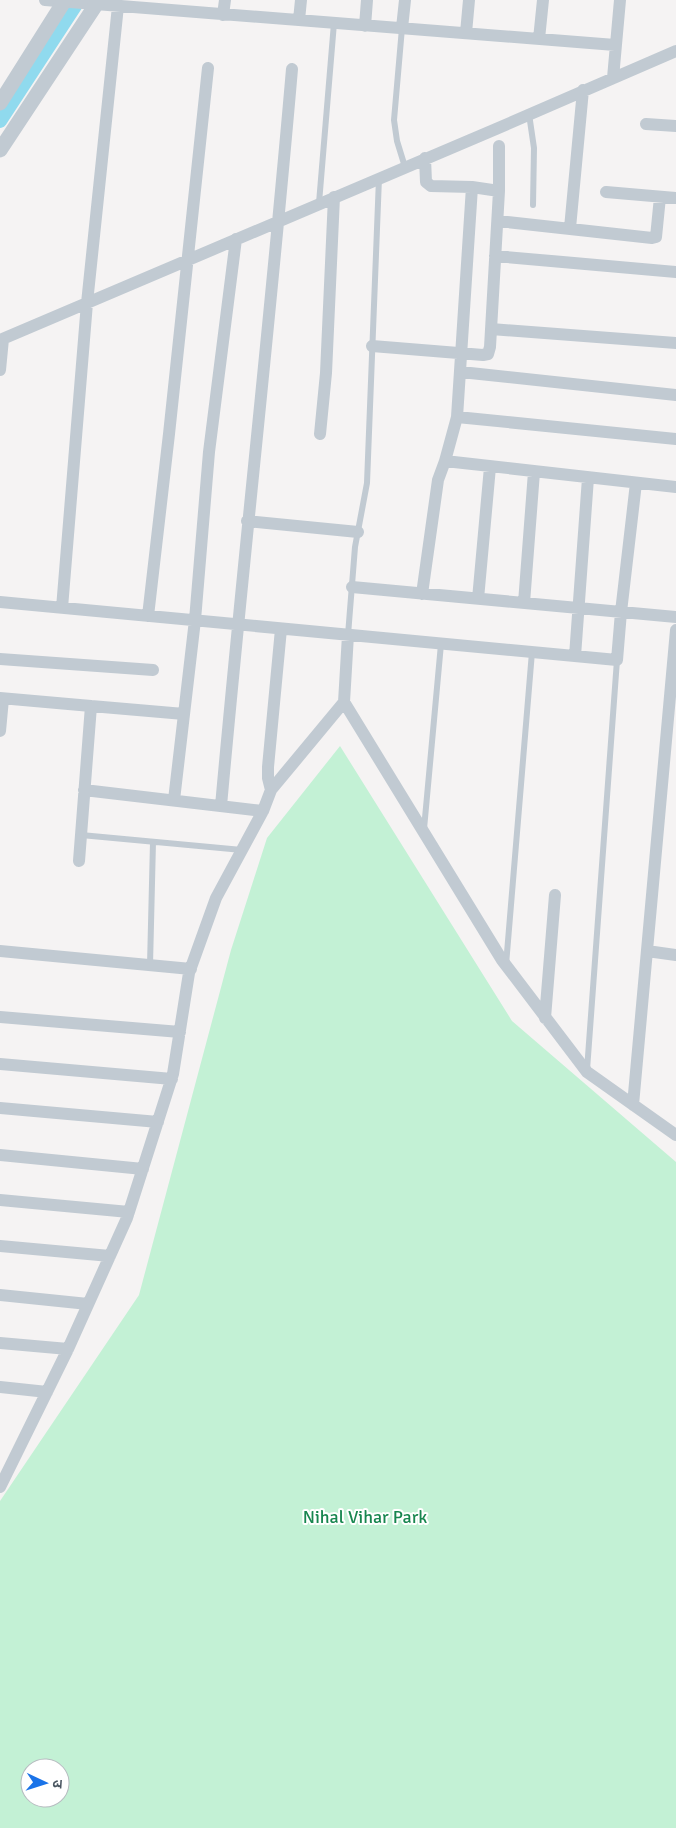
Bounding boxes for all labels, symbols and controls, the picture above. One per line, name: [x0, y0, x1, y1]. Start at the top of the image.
park label: Nihal Vihar Park: [303, 1506, 427, 1528]
north arrow: [20, 1758, 70, 1808]
text: उ: [49, 1779, 66, 1789]

